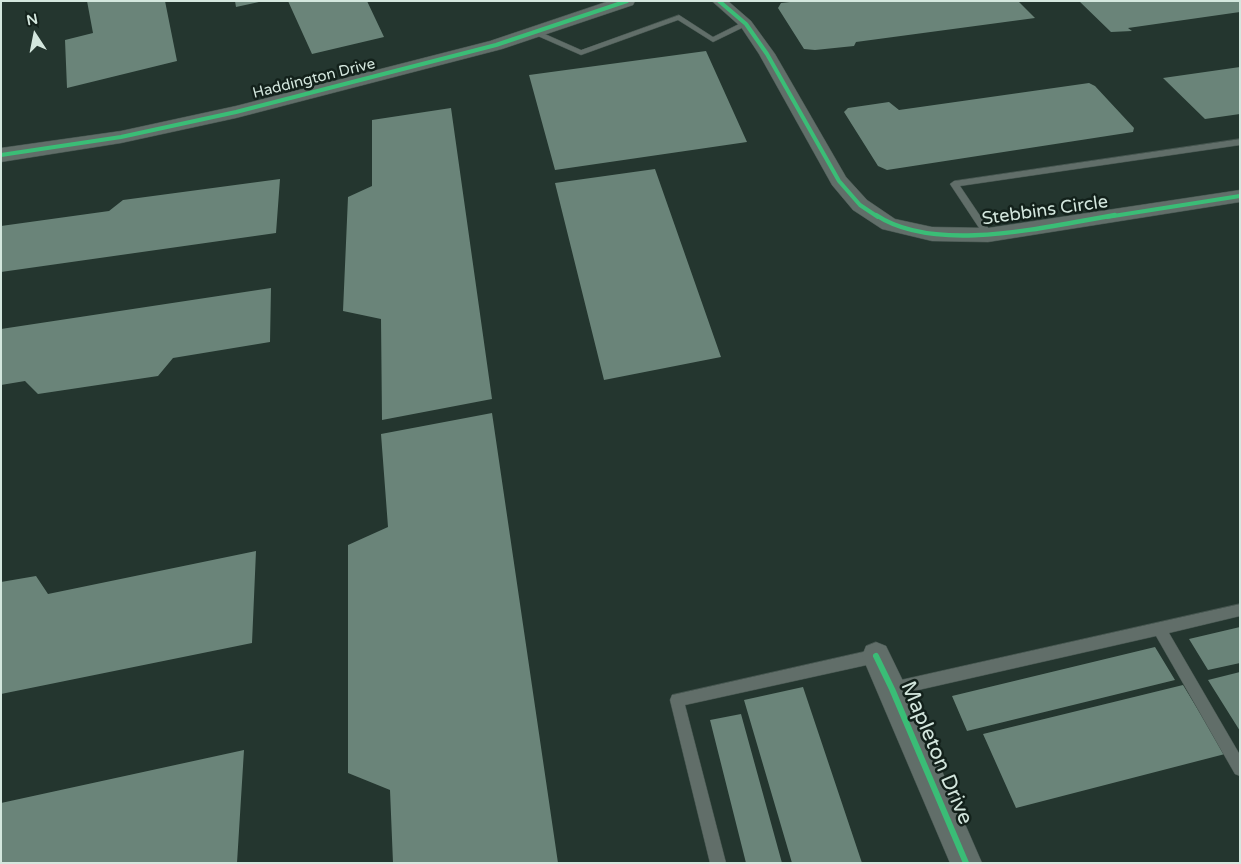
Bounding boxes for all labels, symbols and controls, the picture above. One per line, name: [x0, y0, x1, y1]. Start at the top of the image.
north arrow: [10, 10, 60, 60]
text: N: [25, 10, 39, 29]
street label: Haddington Drive: [251, 55, 377, 103]
street label: Stebbins Circle: [981, 191, 1109, 231]
street label: Mapleton Drive: [894, 678, 978, 828]

